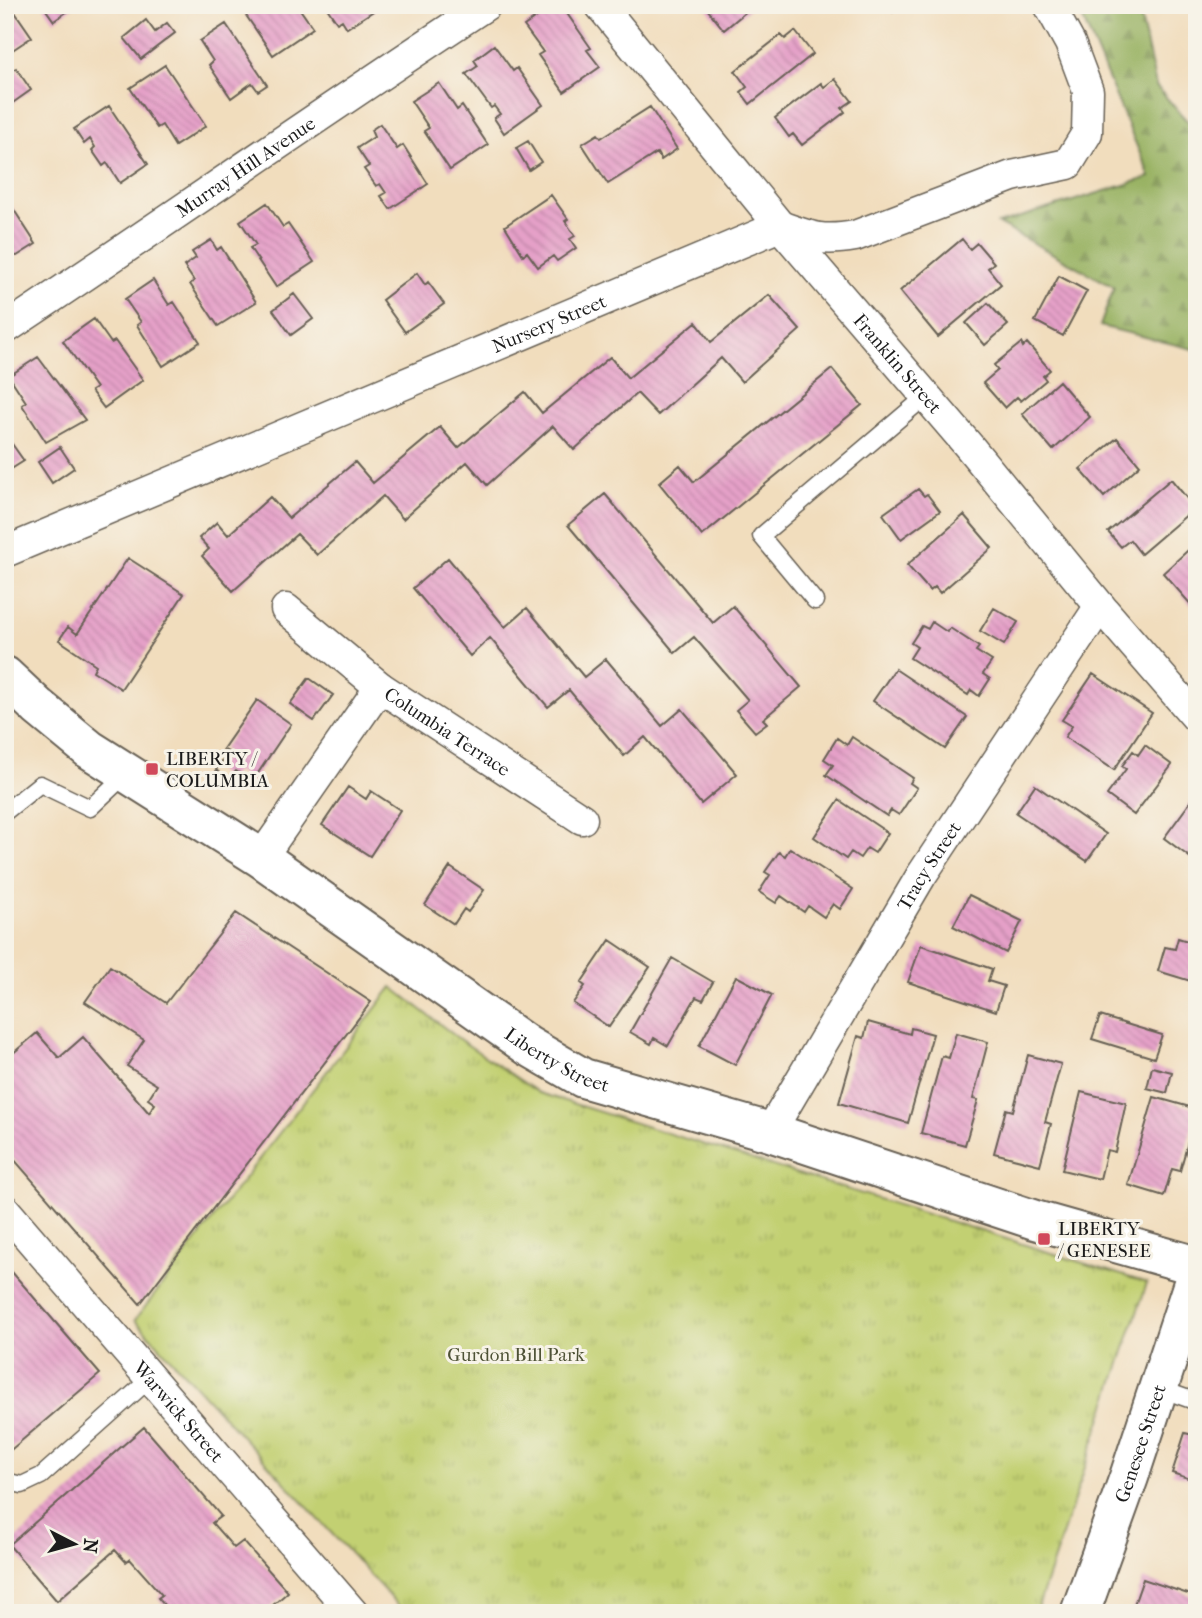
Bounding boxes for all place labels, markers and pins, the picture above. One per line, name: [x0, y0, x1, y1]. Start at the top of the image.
place label: LIBERTY / COLUMBIA: [166, 748, 270, 792]
marker: LIBERTY / COLUMBIA: [144, 761, 160, 777]
place label: LIBERTY / GENESEE: [1057, 1218, 1151, 1262]
marker: LIBERTY / GENESEE: [1036, 1231, 1052, 1247]

